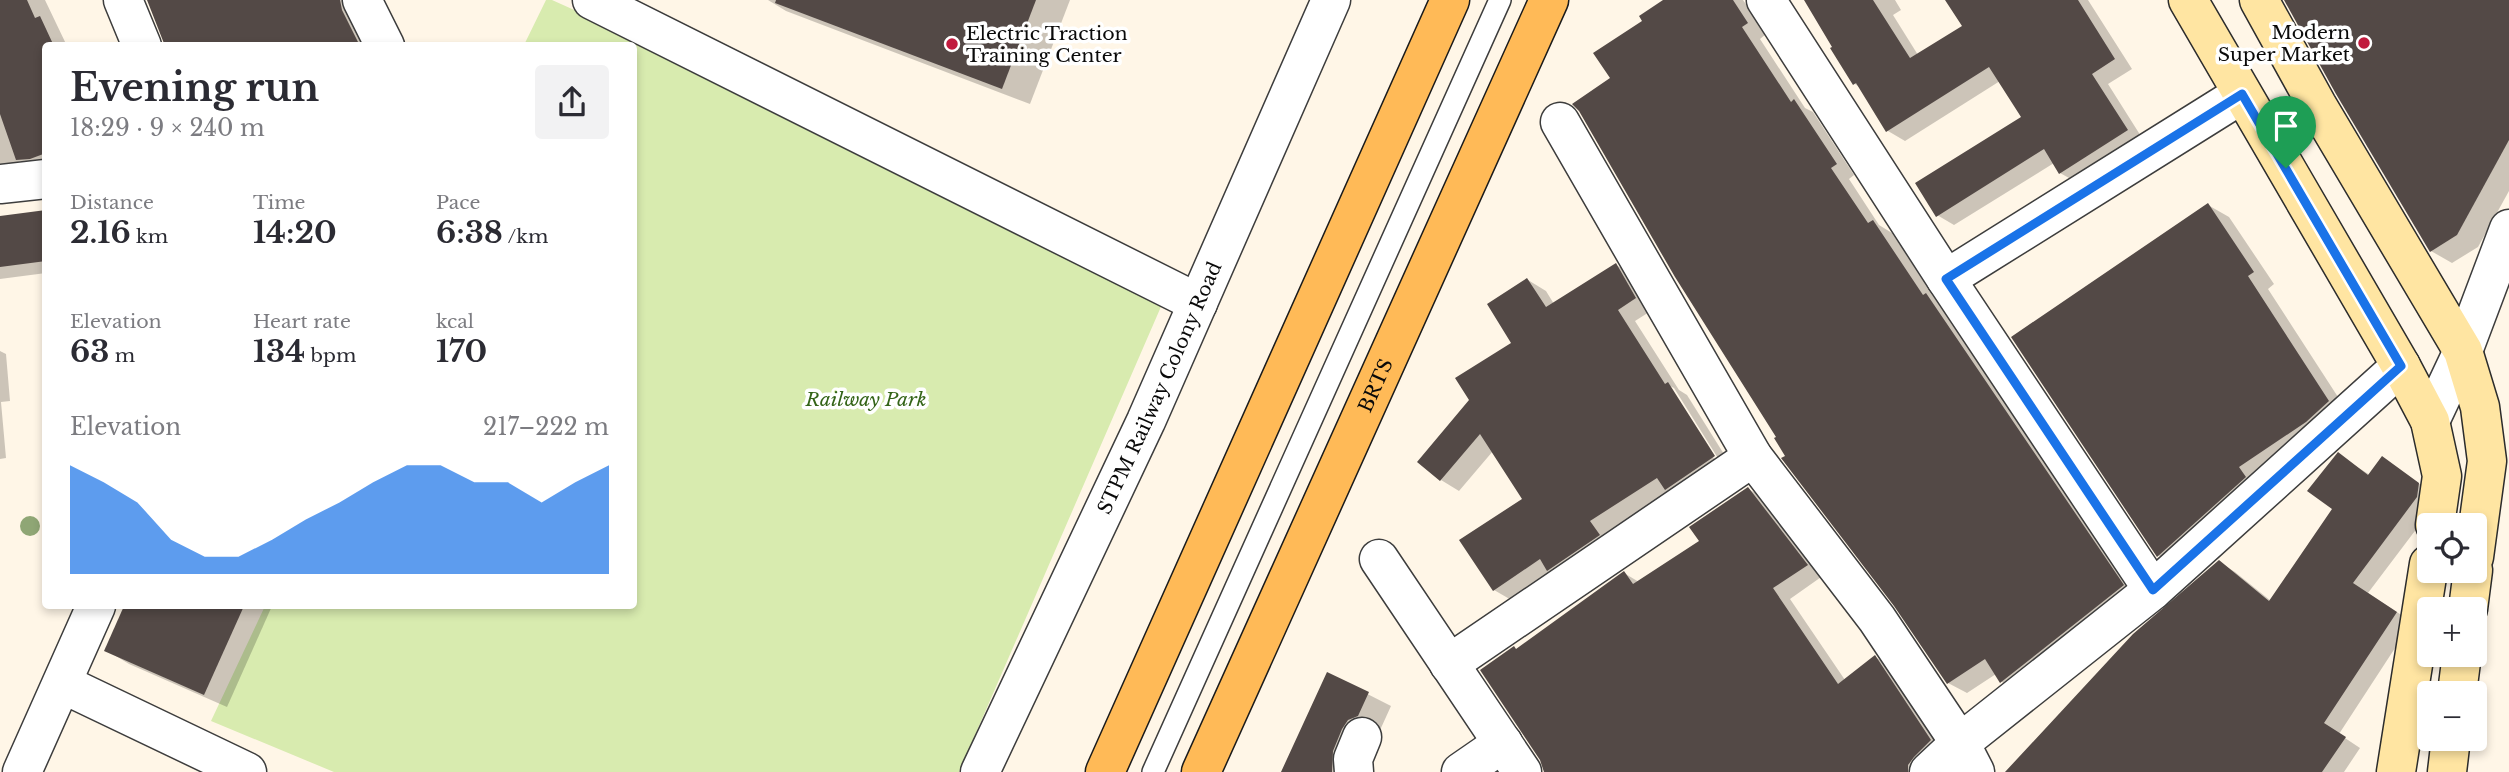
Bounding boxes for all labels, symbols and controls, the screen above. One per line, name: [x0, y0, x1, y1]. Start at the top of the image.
place label: Modern Super Market: [2218, 21, 2351, 66]
place label: Electric Traction Training Center: [966, 22, 1128, 67]
marker: Modern Super Market: [2356, 35, 2372, 51]
marker: Electric Traction Training Center: [944, 36, 960, 52]
text: Evening run: [70, 64, 319, 111]
button: share: [535, 65, 609, 139]
pin: [2256, 96, 2316, 168]
icon: arrive: [2267, 107, 2305, 145]
text: 18:29 · 9 × 240 m: [70, 114, 265, 142]
text: Distance: [70, 191, 154, 214]
text: Time: [253, 191, 305, 214]
text: Pace: [436, 191, 480, 214]
text: 2.16: [70, 214, 131, 251]
text: 14:20: [253, 214, 337, 251]
text: 6:38: [436, 214, 503, 251]
text: km: [131, 225, 168, 248]
text: /km: [503, 225, 548, 248]
street label: STPM Railway Colony Road: [1093, 258, 1227, 518]
text: Elevation: [70, 310, 162, 333]
text: Heart rate: [253, 310, 351, 333]
text: kcal: [436, 310, 474, 333]
text: 63: [70, 333, 109, 370]
text: 134: [253, 333, 305, 370]
text: 170: [436, 333, 487, 370]
text: m: [109, 344, 135, 367]
text: bpm: [305, 344, 356, 367]
street label: BRTS: [1354, 355, 1398, 416]
park label: Railway Park: [805, 388, 926, 411]
text: Elevation: [70, 413, 181, 441]
text: 217–222 m: [483, 413, 609, 441]
map controls: [2417, 513, 2487, 751]
button: locate: [2417, 513, 2487, 583]
button: +: [2417, 597, 2487, 667]
button: −: [2417, 681, 2487, 751]

